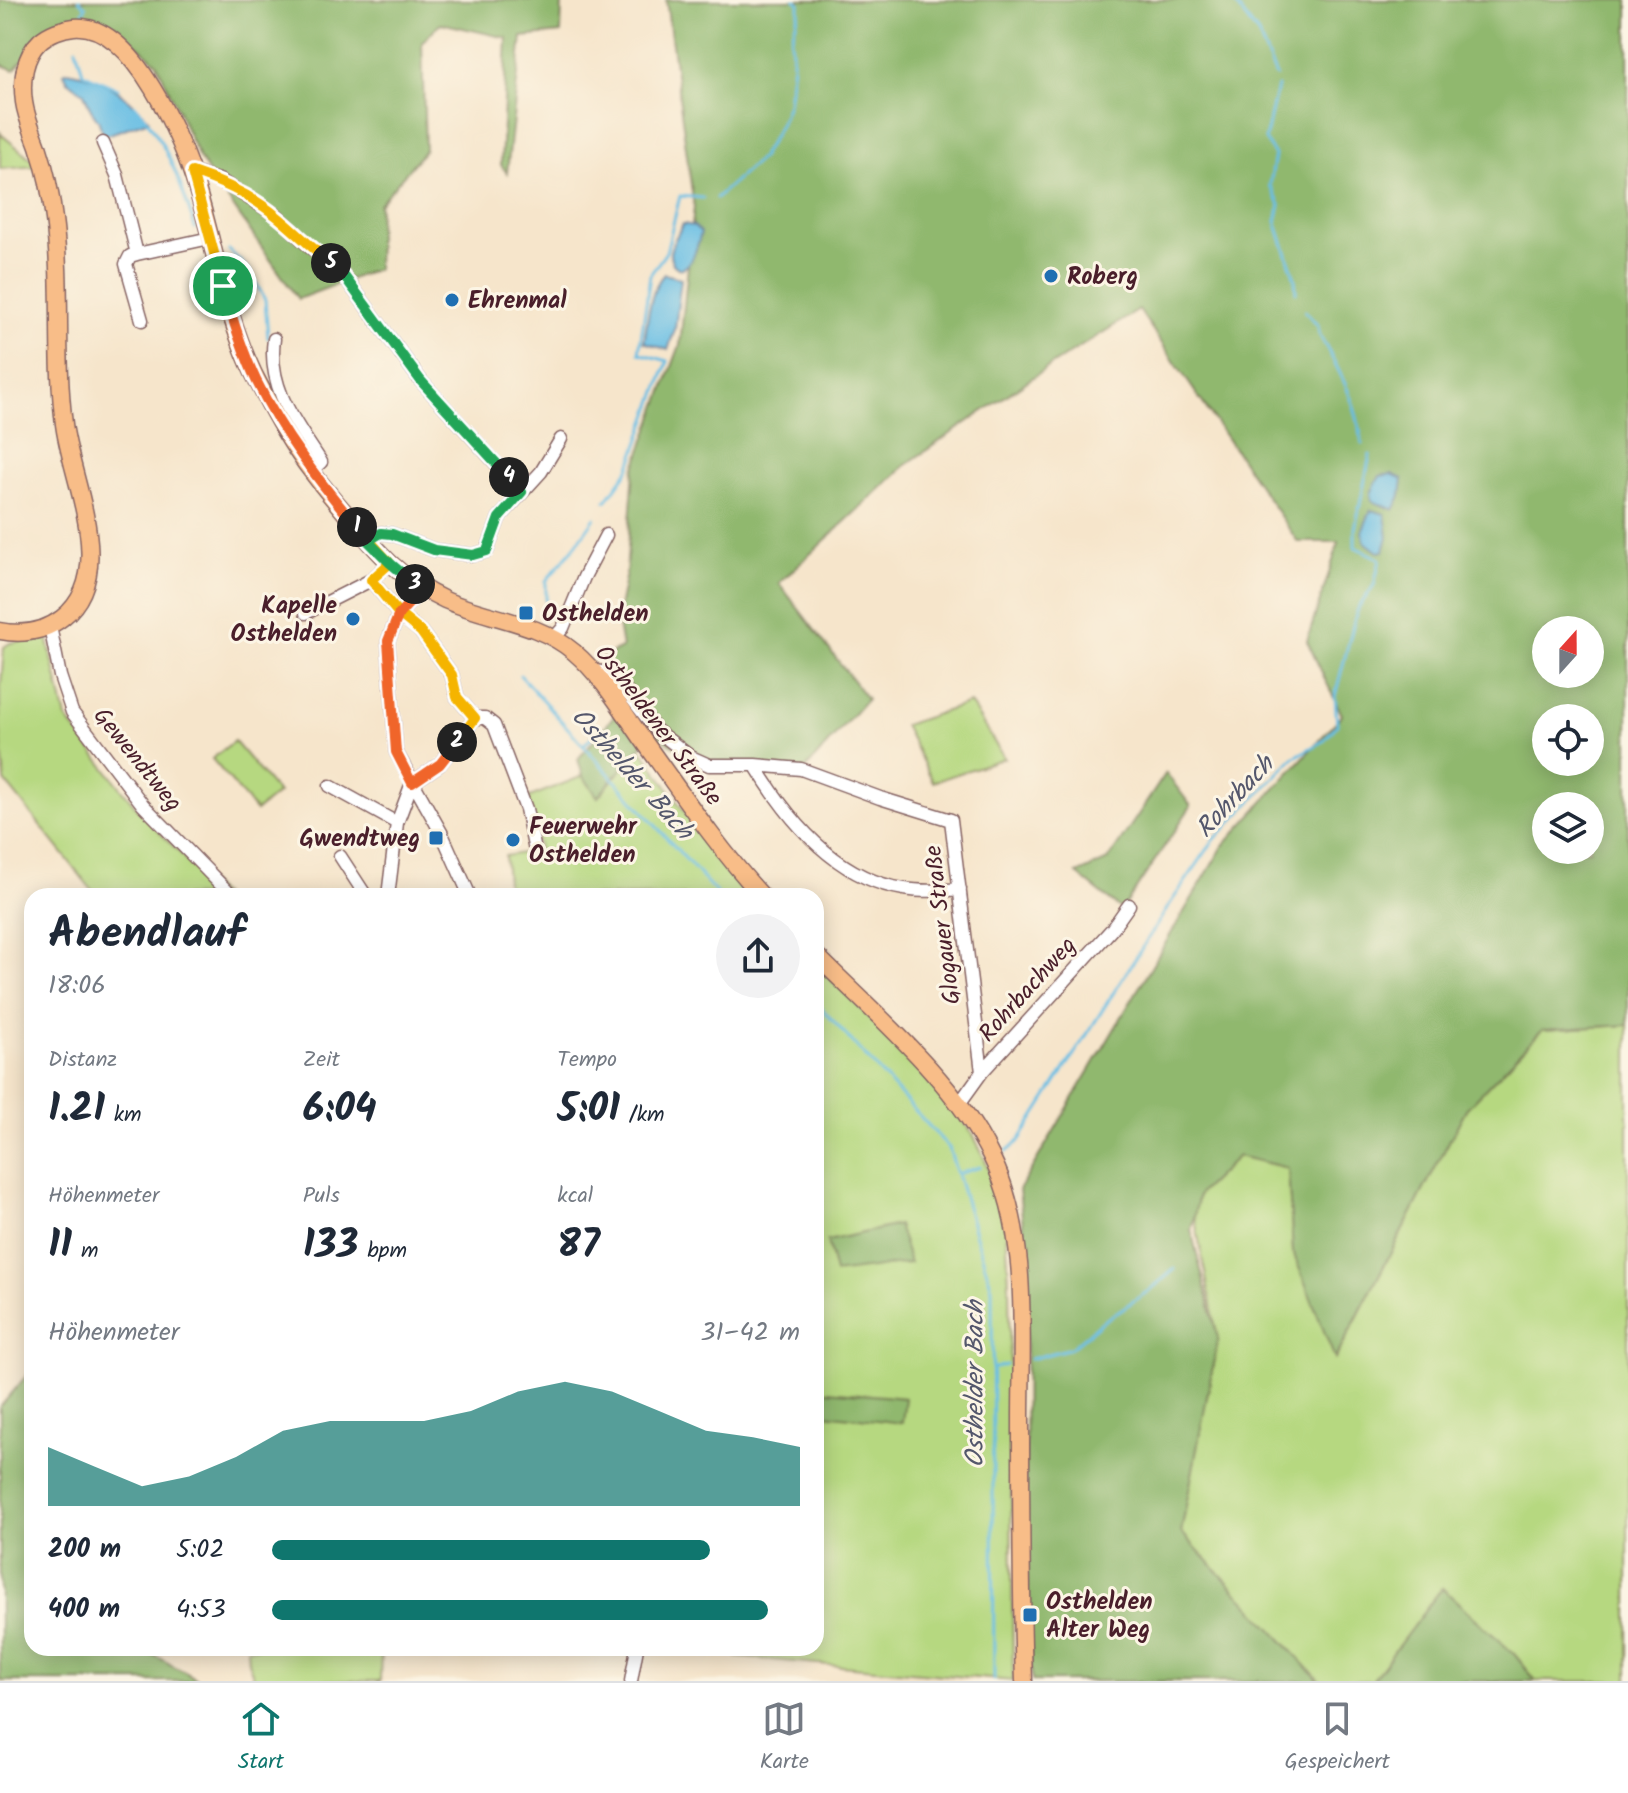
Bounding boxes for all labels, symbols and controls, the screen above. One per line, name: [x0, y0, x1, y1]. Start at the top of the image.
pin: 5: [311, 243, 351, 283]
text: 5: [325, 245, 337, 280]
pin: [189, 252, 257, 320]
place label: Roberg: [1067, 258, 1138, 297]
icon: arrive: [201, 264, 245, 308]
marker: Roberg: [1042, 267, 1060, 285]
place label: Ehrenmal: [468, 282, 567, 321]
marker: Ehrenmal: [443, 291, 461, 309]
pin: 4: [489, 457, 529, 497]
text: 4: [503, 459, 515, 494]
pin: 1: [337, 507, 377, 547]
text: 1: [354, 509, 360, 544]
pin: 3: [395, 564, 435, 604]
text: 3: [409, 566, 421, 601]
place label: Kapelle Osthelden: [231, 587, 337, 654]
place label: Osthelden: [542, 595, 648, 634]
marker: Osthelden: [517, 604, 535, 622]
marker: Kapelle Osthelden: [344, 610, 362, 628]
north arrow: [1532, 616, 1604, 688]
map controls: [1532, 616, 1604, 864]
street label: Ostheldener Straße: [584, 637, 732, 815]
water label: Osthelder Bach: [560, 698, 704, 852]
street label: Gewendtweg: [82, 699, 191, 821]
button: locate: [1532, 704, 1604, 776]
pin: 2: [437, 722, 477, 762]
text: 2: [451, 724, 463, 759]
water label: Rohrbach: [1186, 745, 1287, 849]
button: layers: [1532, 792, 1604, 864]
place label: Feuerwehr Osthelden: [529, 808, 638, 875]
place label: Gwendtweg: [300, 820, 420, 859]
marker: Gwendtweg: [427, 829, 445, 847]
marker: Feuerwehr Osthelden: [504, 831, 522, 849]
street label: Glogauer Straße: [914, 843, 973, 1007]
text: Abendlauf: [48, 900, 245, 970]
button: share: [716, 914, 800, 998]
street label: Rohrbachweg: [970, 928, 1087, 1052]
text: 18:06: [48, 965, 106, 1007]
text: Distanz: [48, 1043, 117, 1078]
text: Zeit: [303, 1043, 340, 1078]
text: Tempo: [557, 1043, 617, 1078]
text: 1.21: [48, 1078, 105, 1142]
text: 6:04: [303, 1078, 377, 1142]
text: 5:01: [557, 1078, 620, 1142]
text: km: [105, 1098, 142, 1133]
text: /km: [620, 1098, 664, 1133]
text: Höhenmeter: [48, 1179, 159, 1214]
text: Puls: [303, 1179, 340, 1214]
text: kcal: [557, 1179, 593, 1214]
text: 11: [48, 1214, 72, 1278]
text: 133: [303, 1214, 359, 1278]
text: 87: [557, 1214, 600, 1278]
text: m: [72, 1234, 99, 1269]
text: bpm: [359, 1234, 407, 1269]
water label: Osthelder Bach: [955, 1298, 997, 1468]
text: Höhenmeter: [48, 1312, 179, 1354]
text: 31–42 m: [701, 1312, 800, 1354]
text: 200 m: [48, 1529, 121, 1571]
text: 5:02: [176, 1529, 224, 1571]
place label: Osthelden Alter Weg: [1046, 1583, 1152, 1650]
text: 400 m: [48, 1589, 120, 1631]
text: 4:53: [176, 1589, 226, 1631]
marker: Osthelden Alter Weg: [1021, 1606, 1039, 1624]
tab: Start: [238, 1697, 284, 1780]
tab: Karte: [760, 1697, 809, 1780]
tab: Gespeichert: [1284, 1697, 1390, 1780]

